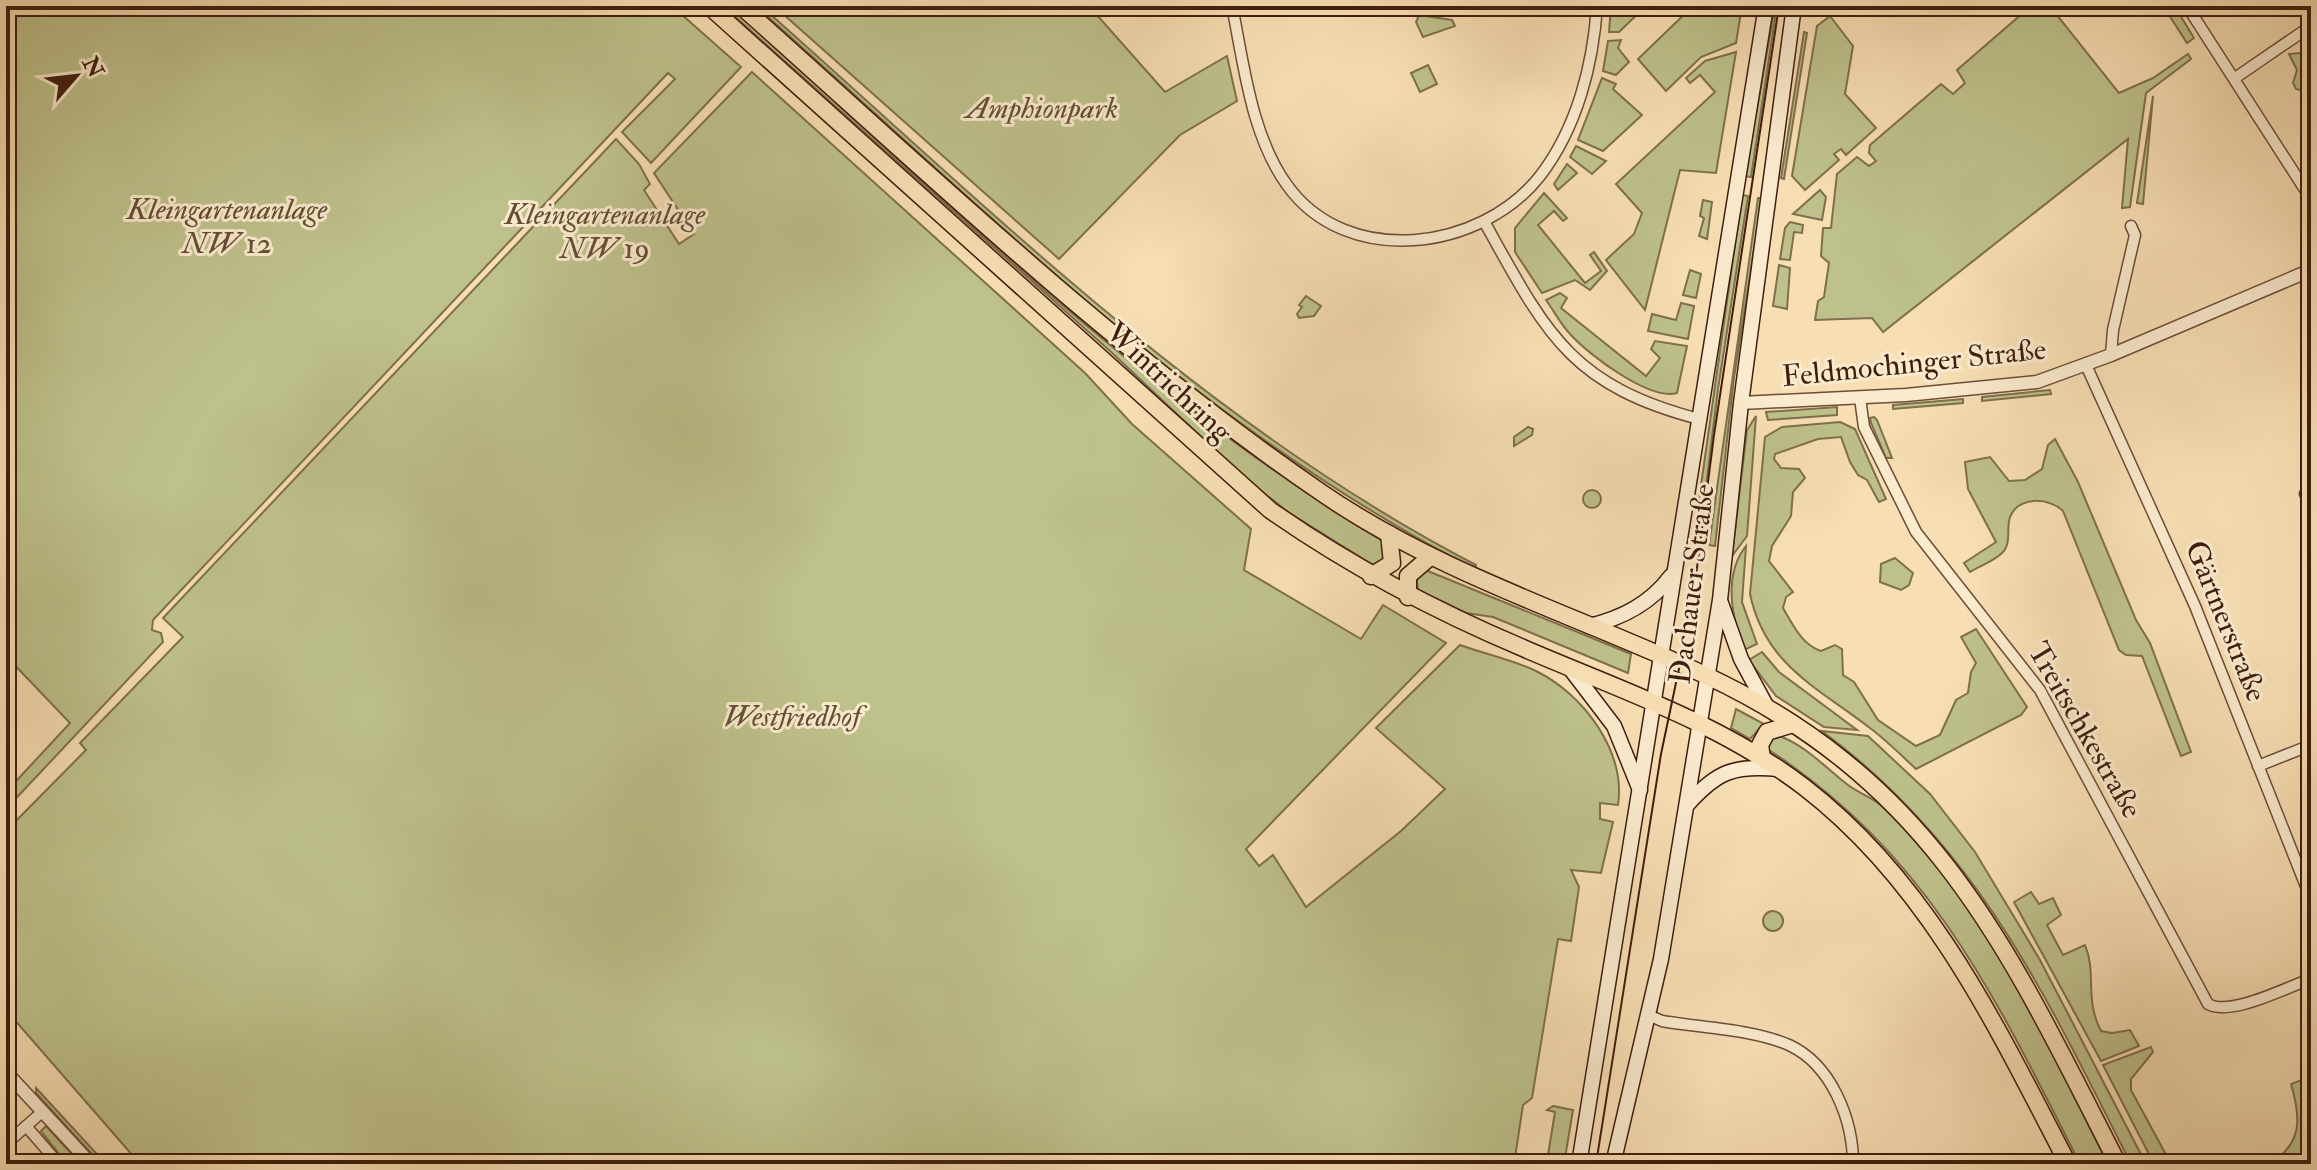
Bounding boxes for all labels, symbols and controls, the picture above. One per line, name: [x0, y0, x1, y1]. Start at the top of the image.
north arrow: [36, 36, 116, 116]
text: N: [75, 51, 110, 83]
park label: Amphionpark: [963, 90, 1118, 127]
park label: Kleingartenanlage NW 12: [125, 191, 328, 262]
park label: Kleingartenanlage NW 19: [503, 196, 706, 267]
street label: Wintrichring: [1097, 313, 1241, 451]
street label: Feldmochinger Straße: [1780, 331, 2048, 395]
street label: Dachauer Straße: [1661, 482, 1723, 686]
street label: Gärtnerstraße: [2177, 535, 2275, 707]
street label: Treitschkestraße: [2020, 635, 2150, 825]
park label: Westfriedhof: [724, 698, 868, 735]

